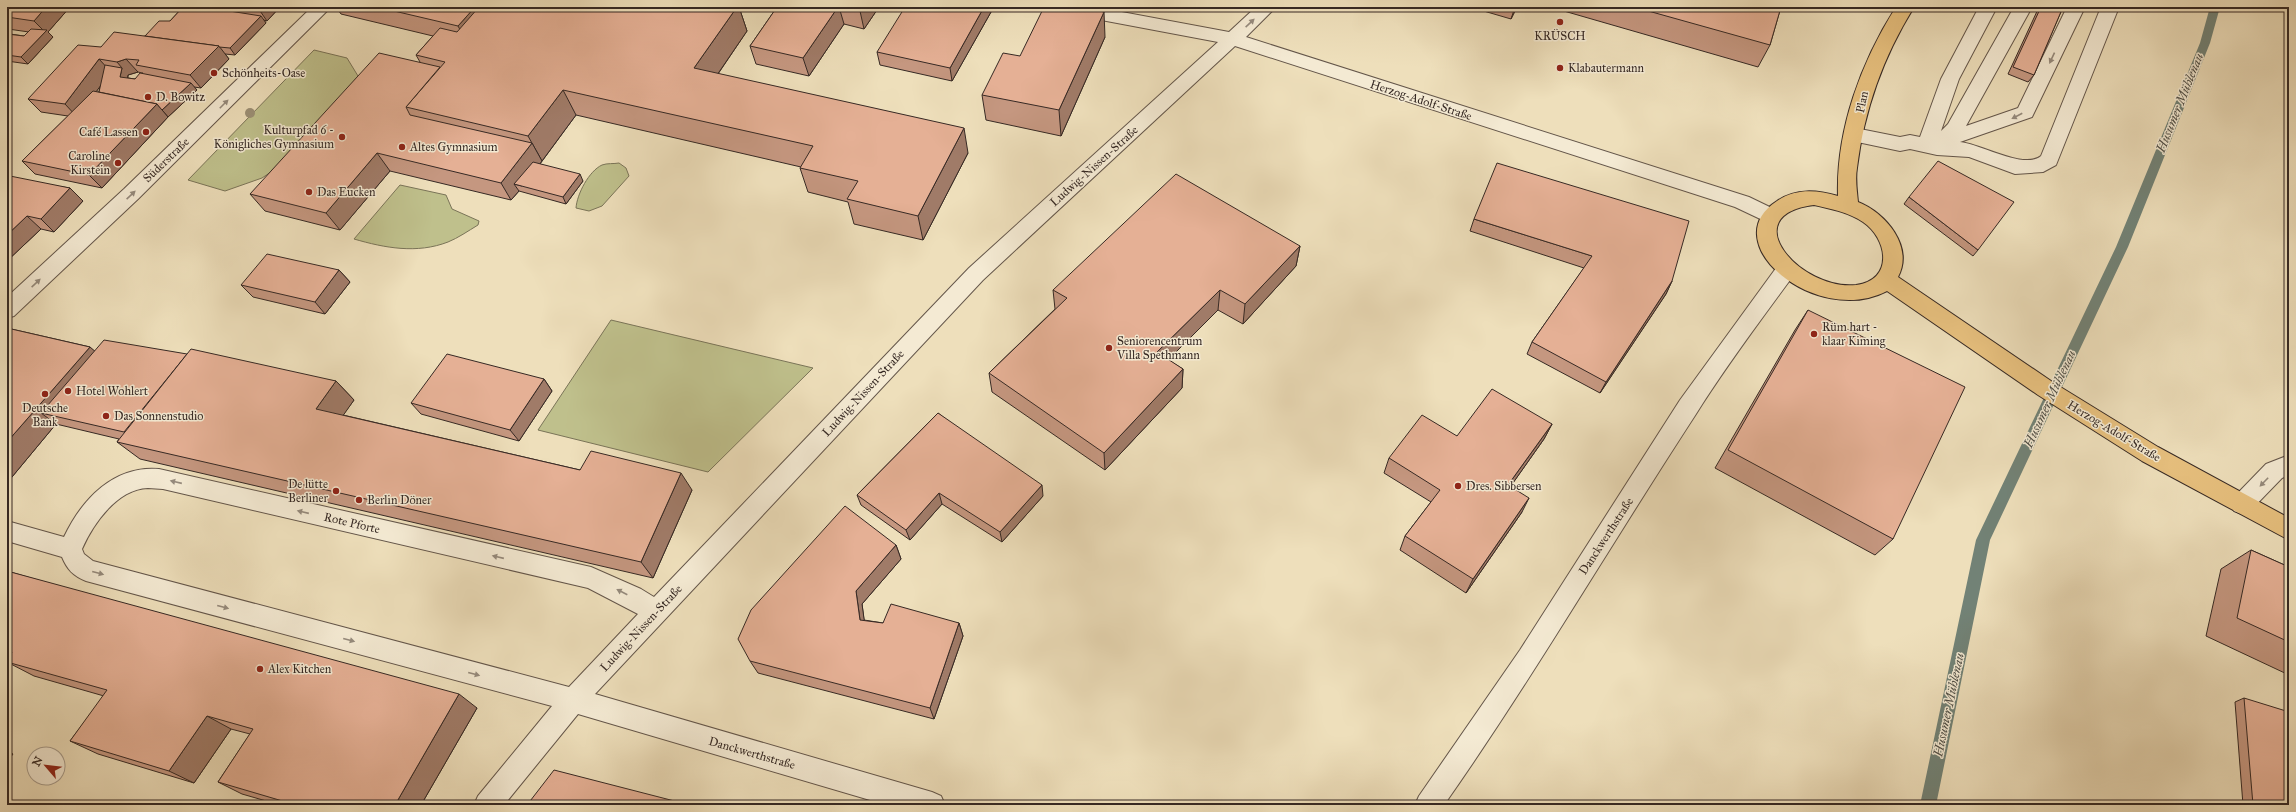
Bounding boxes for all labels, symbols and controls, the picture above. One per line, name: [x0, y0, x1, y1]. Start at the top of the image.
marker: KRÜSCH: [1555, 17, 1565, 27]
one-way arrow: [1245, 18, 1255, 28]
place label: KRÜSCH: [1534, 28, 1586, 43]
water label: Husumer Mühlenau: [2152, 51, 2207, 156]
one-way arrow: [2049, 52, 2055, 64]
place label: Klabautermann: [1568, 61, 1645, 75]
marker: Klabautermann: [1555, 63, 1565, 73]
place label: Schönheits-Oase: [222, 66, 305, 80]
marker: Schönheits-Oase: [209, 68, 219, 78]
street label: Herzog-Adolf-Straße: [1368, 77, 1474, 124]
street label: Plan: [1853, 89, 1871, 114]
place label: D. Bowitz: [156, 90, 206, 104]
marker: D. Bowitz: [143, 92, 153, 102]
one-way arrow: [219, 99, 229, 109]
one-way arrow: [2011, 113, 2022, 119]
place label: Kulturpfad 6 - Königliches Gymnasium: [214, 123, 334, 152]
street label: Ludwig-Nissen-Straße: [1047, 123, 1142, 210]
place label: Café Lassen: [79, 125, 139, 139]
marker: Café Lassen: [141, 127, 151, 137]
marker: Kulturpfad 6 - Königliches Gymnasium: [337, 132, 347, 142]
street label: Süderstraße: [140, 135, 192, 185]
place label: Altes Gymnasium: [409, 140, 498, 154]
marker: Altes Gymnasium: [397, 142, 407, 152]
place label: Caroline Kirstein: [68, 149, 111, 177]
marker: Caroline Kirstein: [113, 158, 123, 168]
place label: Das Eucken: [317, 185, 376, 199]
marker: Das Eucken: [304, 187, 314, 197]
one-way arrow: [126, 190, 136, 199]
one-way arrow: [30, 279, 41, 288]
place label: Rüm hart - klaar Kiming: [1822, 320, 1886, 349]
marker: Rüm hart - klaar Kiming: [1809, 329, 1819, 339]
place label: Seniorencentrum Villa Spethmann: [1116, 334, 1202, 362]
marker: Seniorencentrum Villa Spethmann: [1104, 343, 1114, 353]
street label: Ludwig-Nissen-Straße: [819, 347, 908, 440]
water label: Husumer Mühlenau: [2020, 347, 2080, 451]
place label: Hotel Wohlert: [76, 384, 149, 398]
marker: Hotel Wohlert: [63, 386, 73, 396]
marker: Deutsche Bank: [40, 389, 50, 399]
street label: Herzog-Adolf-Straße: [2064, 398, 2163, 465]
place label: Deutsche Bank: [22, 401, 68, 429]
place label: Das Sonnenstudio: [114, 409, 203, 423]
marker: Das Sonnenstudio: [101, 411, 111, 421]
place label: De lütte Berliner: [288, 477, 328, 505]
one-way arrow: [2259, 477, 2269, 487]
one-way arrow: [170, 479, 182, 485]
place label: Dres. Sibbersen: [1466, 479, 1542, 493]
marker: Dres. Sibbersen: [1453, 481, 1463, 491]
marker: De lütte Berliner: [331, 486, 341, 496]
place label: Berlin Döner: [367, 493, 432, 507]
marker: Berlin Döner: [354, 495, 364, 505]
street label: Danckwerthstraße: [1576, 495, 1636, 577]
one-way arrow: [296, 508, 309, 514]
street label: Rote Pforte: [323, 510, 381, 536]
one-way arrow: [491, 553, 504, 559]
one-way arrow: [92, 570, 104, 576]
street label: Ludwig-Nissen-Straße: [597, 582, 686, 675]
one-way arrow: [616, 589, 628, 595]
one-way arrow: [217, 604, 229, 610]
one-way arrow: [343, 637, 355, 643]
water label: Husumer Mühlenau: [1930, 651, 1968, 759]
place label: Alex Kitchen: [267, 662, 332, 676]
marker: Alex Kitchen: [255, 664, 265, 674]
one-way arrow: [468, 671, 480, 677]
street label: Danckwerthstraße: [707, 734, 797, 772]
north arrow: [26, 746, 66, 786]
text: N: [30, 754, 46, 769]

